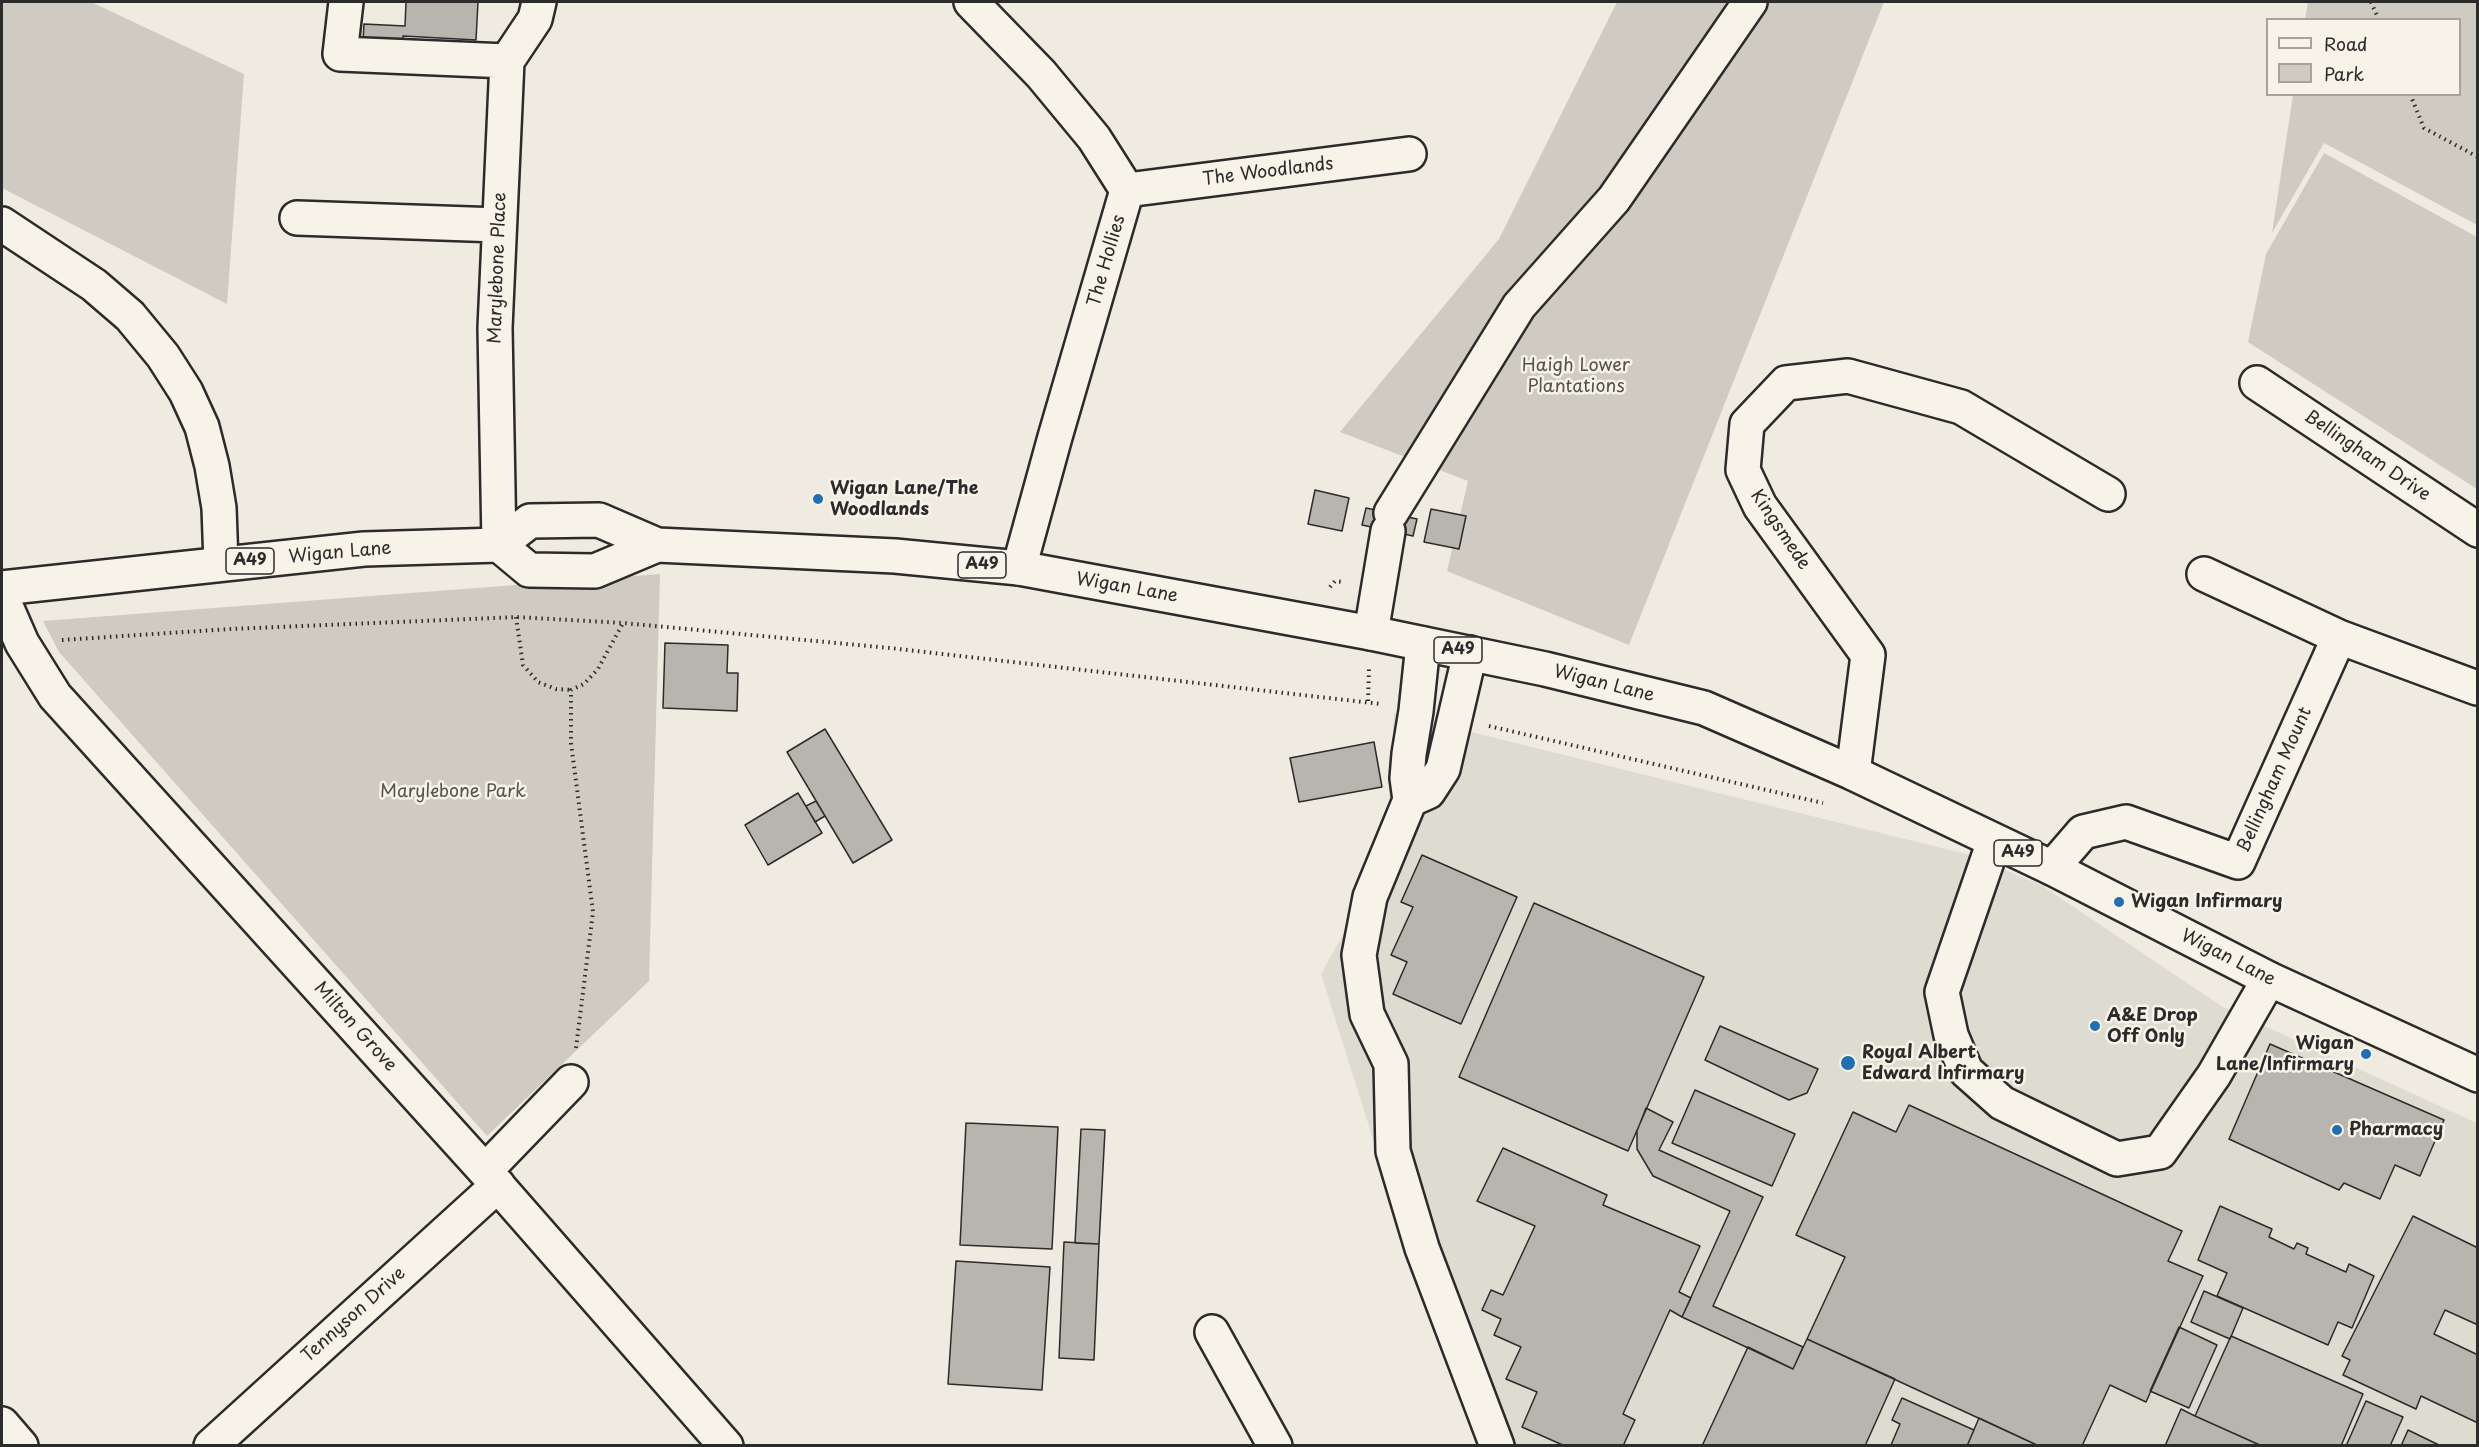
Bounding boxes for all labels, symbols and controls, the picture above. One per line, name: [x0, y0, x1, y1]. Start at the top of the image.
legend: [2266, 18, 2461, 96]
text: Road: [2324, 30, 2368, 57]
text: Park: [2324, 60, 2364, 87]
street label: The Woodlands: [1201, 153, 1335, 191]
street label: Marylebone Place: [485, 192, 511, 344]
street label: The Hollies: [1084, 213, 1130, 309]
park label: Haigh Lower Plantations: [1522, 355, 1630, 398]
street label: Bellingham Drive: [2300, 406, 2434, 506]
place label: Wigan Lane/The Woodlands: [830, 478, 978, 520]
street label: Kingsmede: [1745, 486, 1815, 574]
marker: Wigan Lane/The Woodlands: [811, 492, 825, 506]
street label: Wigan Lane: [288, 538, 392, 568]
road number: A49: [226, 548, 274, 574]
road number: A49: [958, 552, 1006, 578]
street label: Wigan Lane: [1074, 568, 1180, 608]
road number: A49: [1434, 637, 1482, 663]
street label: Wigan Lane: [1551, 661, 1657, 707]
street label: Bellingham Mount: [2233, 704, 2317, 856]
park label: Marylebone Park: [380, 781, 526, 803]
road number: A49: [1994, 840, 2042, 866]
place label: Wigan Infirmary: [2131, 891, 2283, 913]
marker: Wigan Infirmary: [2112, 895, 2126, 909]
street label: Wigan Lane: [2177, 925, 2279, 991]
street label: Milton Grove: [309, 978, 401, 1076]
place label: A&E Drop Off Only: [2107, 1005, 2198, 1048]
marker: A&E Drop Off Only: [2088, 1019, 2102, 1033]
place label: Wigan Lane/Infirmary: [2216, 1033, 2354, 1076]
place label: Royal Albert Edward Infirmary: [1862, 1042, 2024, 1084]
marker: Wigan Lane/Infirmary: [2359, 1047, 2373, 1061]
marker: Royal Albert Edward Infirmary: [1839, 1054, 1857, 1072]
place label: Pharmacy: [2349, 1119, 2443, 1141]
marker: Pharmacy: [2330, 1123, 2344, 1137]
street label: Tennyson Drive: [298, 1263, 410, 1367]

